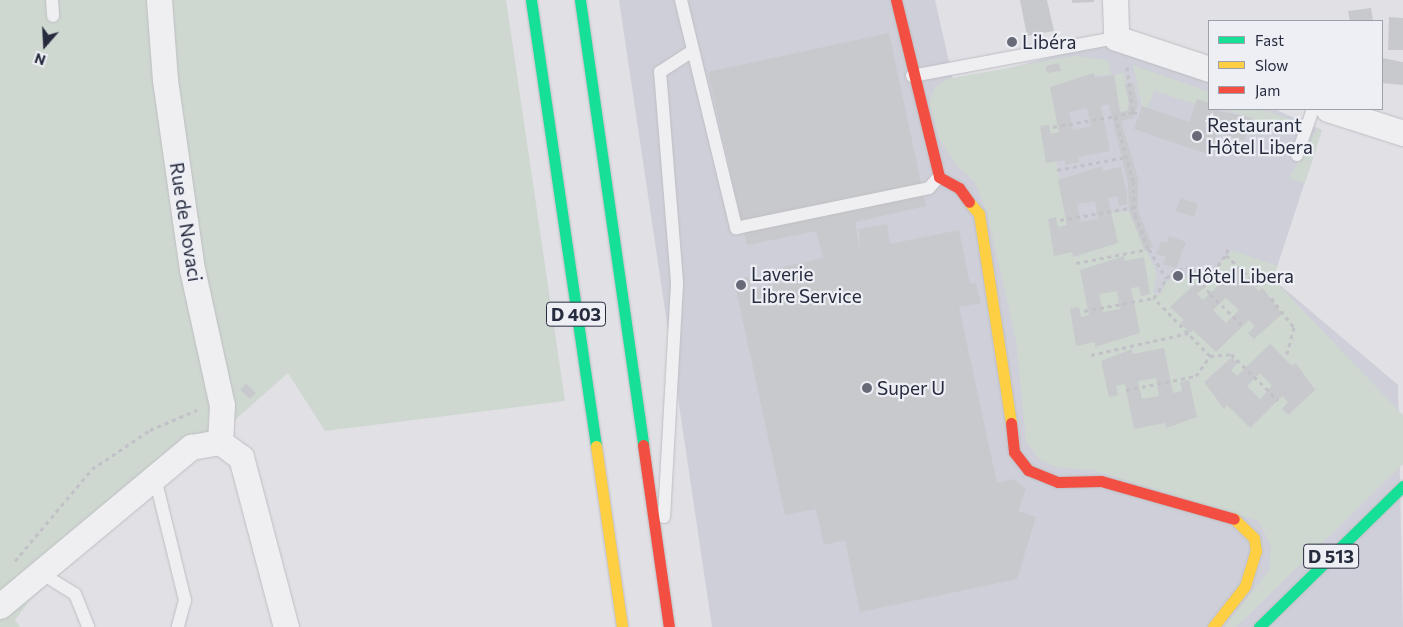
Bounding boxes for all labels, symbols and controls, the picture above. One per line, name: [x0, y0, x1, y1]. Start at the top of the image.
north arrow: [20, 20, 70, 70]
legend: [1208, 20, 1383, 110]
place label: Libéra: [1022, 31, 1076, 53]
text: Fast: [1255, 31, 1284, 49]
marker: Libéra: [1006, 36, 1018, 48]
text: N: [32, 50, 48, 69]
text: Slow: [1255, 56, 1288, 74]
text: Jam: [1255, 81, 1280, 99]
place label: Restaurant Hôtel Libera: [1207, 114, 1313, 158]
marker: Restaurant Hôtel Libera: [1191, 130, 1203, 142]
street label: Rue de Novaci: [165, 161, 207, 283]
place label: Laverie Libre Service: [751, 263, 862, 307]
place label: Hôtel Libera: [1188, 265, 1294, 287]
marker: Hôtel Libera: [1172, 270, 1184, 282]
marker: Laverie Libre Service: [735, 279, 747, 291]
road number: D 403: [545, 298, 607, 329]
place label: Super U: [877, 377, 945, 399]
marker: Super U: [861, 382, 873, 394]
road number: D 513: [1302, 540, 1360, 572]

